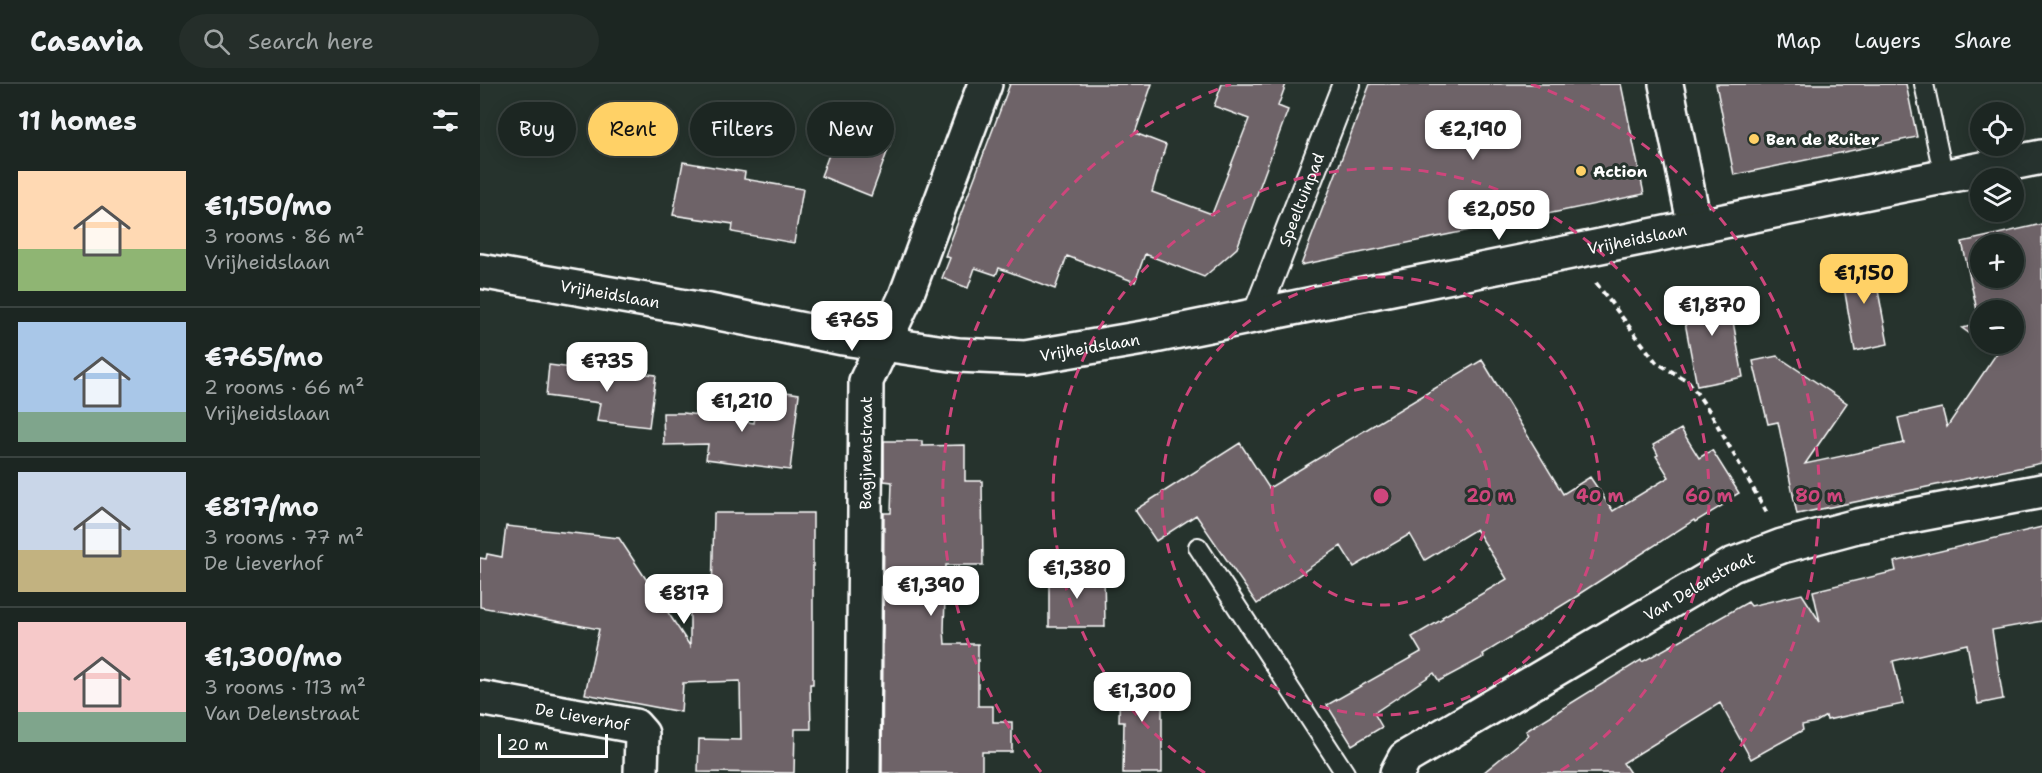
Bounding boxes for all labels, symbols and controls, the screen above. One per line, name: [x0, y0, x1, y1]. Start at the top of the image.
search box: [179, 14, 599, 68]
text: Casavia: [30, 22, 143, 60]
icon: search: [200, 25, 233, 58]
text: Search here: [248, 27, 374, 56]
text: Map: [1776, 27, 1821, 55]
text: Layers: [1854, 27, 1921, 55]
text: Share: [1954, 27, 2012, 55]
chip: Buy: [498, 102, 576, 156]
chip: Rent: [588, 102, 678, 156]
chip: Filters: [690, 102, 795, 156]
chip: New: [807, 102, 894, 156]
map controls: [1970, 102, 2024, 354]
button: locate: [1970, 102, 2024, 156]
text: 11 homes: [18, 103, 137, 138]
icon: filters: [429, 104, 462, 137]
pin: €2,190: [1424, 110, 1522, 161]
text: €2,190: [1439, 116, 1507, 142]
place label: Ben de Ruiter: [1766, 129, 1880, 150]
marker: Ben de Ruiter: [1747, 132, 1761, 146]
street label: Speeltuinpad: [1274, 150, 1329, 250]
place label: Action: [1593, 161, 1648, 182]
marker: Action: [1574, 164, 1588, 178]
button: layers: [1970, 168, 2024, 222]
text: €1,150/mo: [204, 188, 332, 223]
pin: €2,050: [1450, 190, 1548, 241]
icon: home: [66, 195, 138, 267]
text: €2,050: [1462, 196, 1536, 222]
street label: Vrijheidslaan: [1585, 219, 1689, 259]
text: 3 rooms · 86 m²: [204, 223, 364, 249]
button: +: [1970, 234, 2024, 288]
text: Vrijheidslaan: [204, 249, 330, 275]
pin: €1,150: [1815, 254, 1913, 305]
text: €1,150: [1834, 260, 1894, 286]
street label: Vrijheidslaan: [558, 275, 662, 313]
pin: €1,870: [1663, 286, 1761, 337]
text: €1,870: [1678, 292, 1746, 318]
button: −: [1970, 300, 2024, 354]
pin: €765: [816, 301, 888, 352]
text: €765: [825, 307, 879, 333]
street label: Vrijheidslaan: [1038, 329, 1141, 366]
text: €765/mo: [204, 339, 323, 374]
pin: €735: [571, 342, 643, 393]
icon: home: [66, 346, 138, 418]
text: €735: [581, 348, 633, 374]
text: 2 rooms · 66 m²: [204, 374, 365, 400]
pin: €1,210: [693, 382, 791, 433]
text: €1,210: [711, 388, 773, 414]
street label: Bagijnenstraat: [855, 396, 877, 510]
text: Vrijheidslaan: [204, 400, 330, 426]
text: 20 m: [1466, 484, 1514, 508]
text: 40 m: [1576, 484, 1624, 508]
text: 60 m: [1685, 484, 1733, 508]
text: 80 m: [1795, 484, 1843, 508]
centre of rings: [1371, 486, 1391, 506]
text: €817/mo: [204, 489, 319, 524]
icon: home: [66, 496, 138, 568]
text: 3 rooms · 77 m²: [204, 524, 364, 550]
street label: Van Delenstraat: [1640, 547, 1758, 626]
pin: €1,380: [1028, 549, 1126, 600]
text: De Lieverhof: [204, 550, 323, 576]
text: €1,380: [1043, 555, 1111, 581]
pin: €1,390: [882, 566, 980, 617]
text: €1,390: [897, 572, 965, 598]
pin: €817: [648, 574, 720, 625]
text: €817: [659, 580, 709, 606]
text: €1,300/mo: [204, 639, 342, 674]
icon: home: [66, 646, 138, 718]
pin: €1,300: [1093, 672, 1191, 723]
text: 3 rooms · 113 m²: [204, 674, 366, 700]
text: €1,300: [1108, 678, 1176, 704]
street label: De Lieverhof: [533, 698, 632, 736]
text: Van Delenstraat: [204, 700, 360, 726]
scale bar: [498, 731, 608, 758]
text: 20 m: [507, 734, 548, 755]

